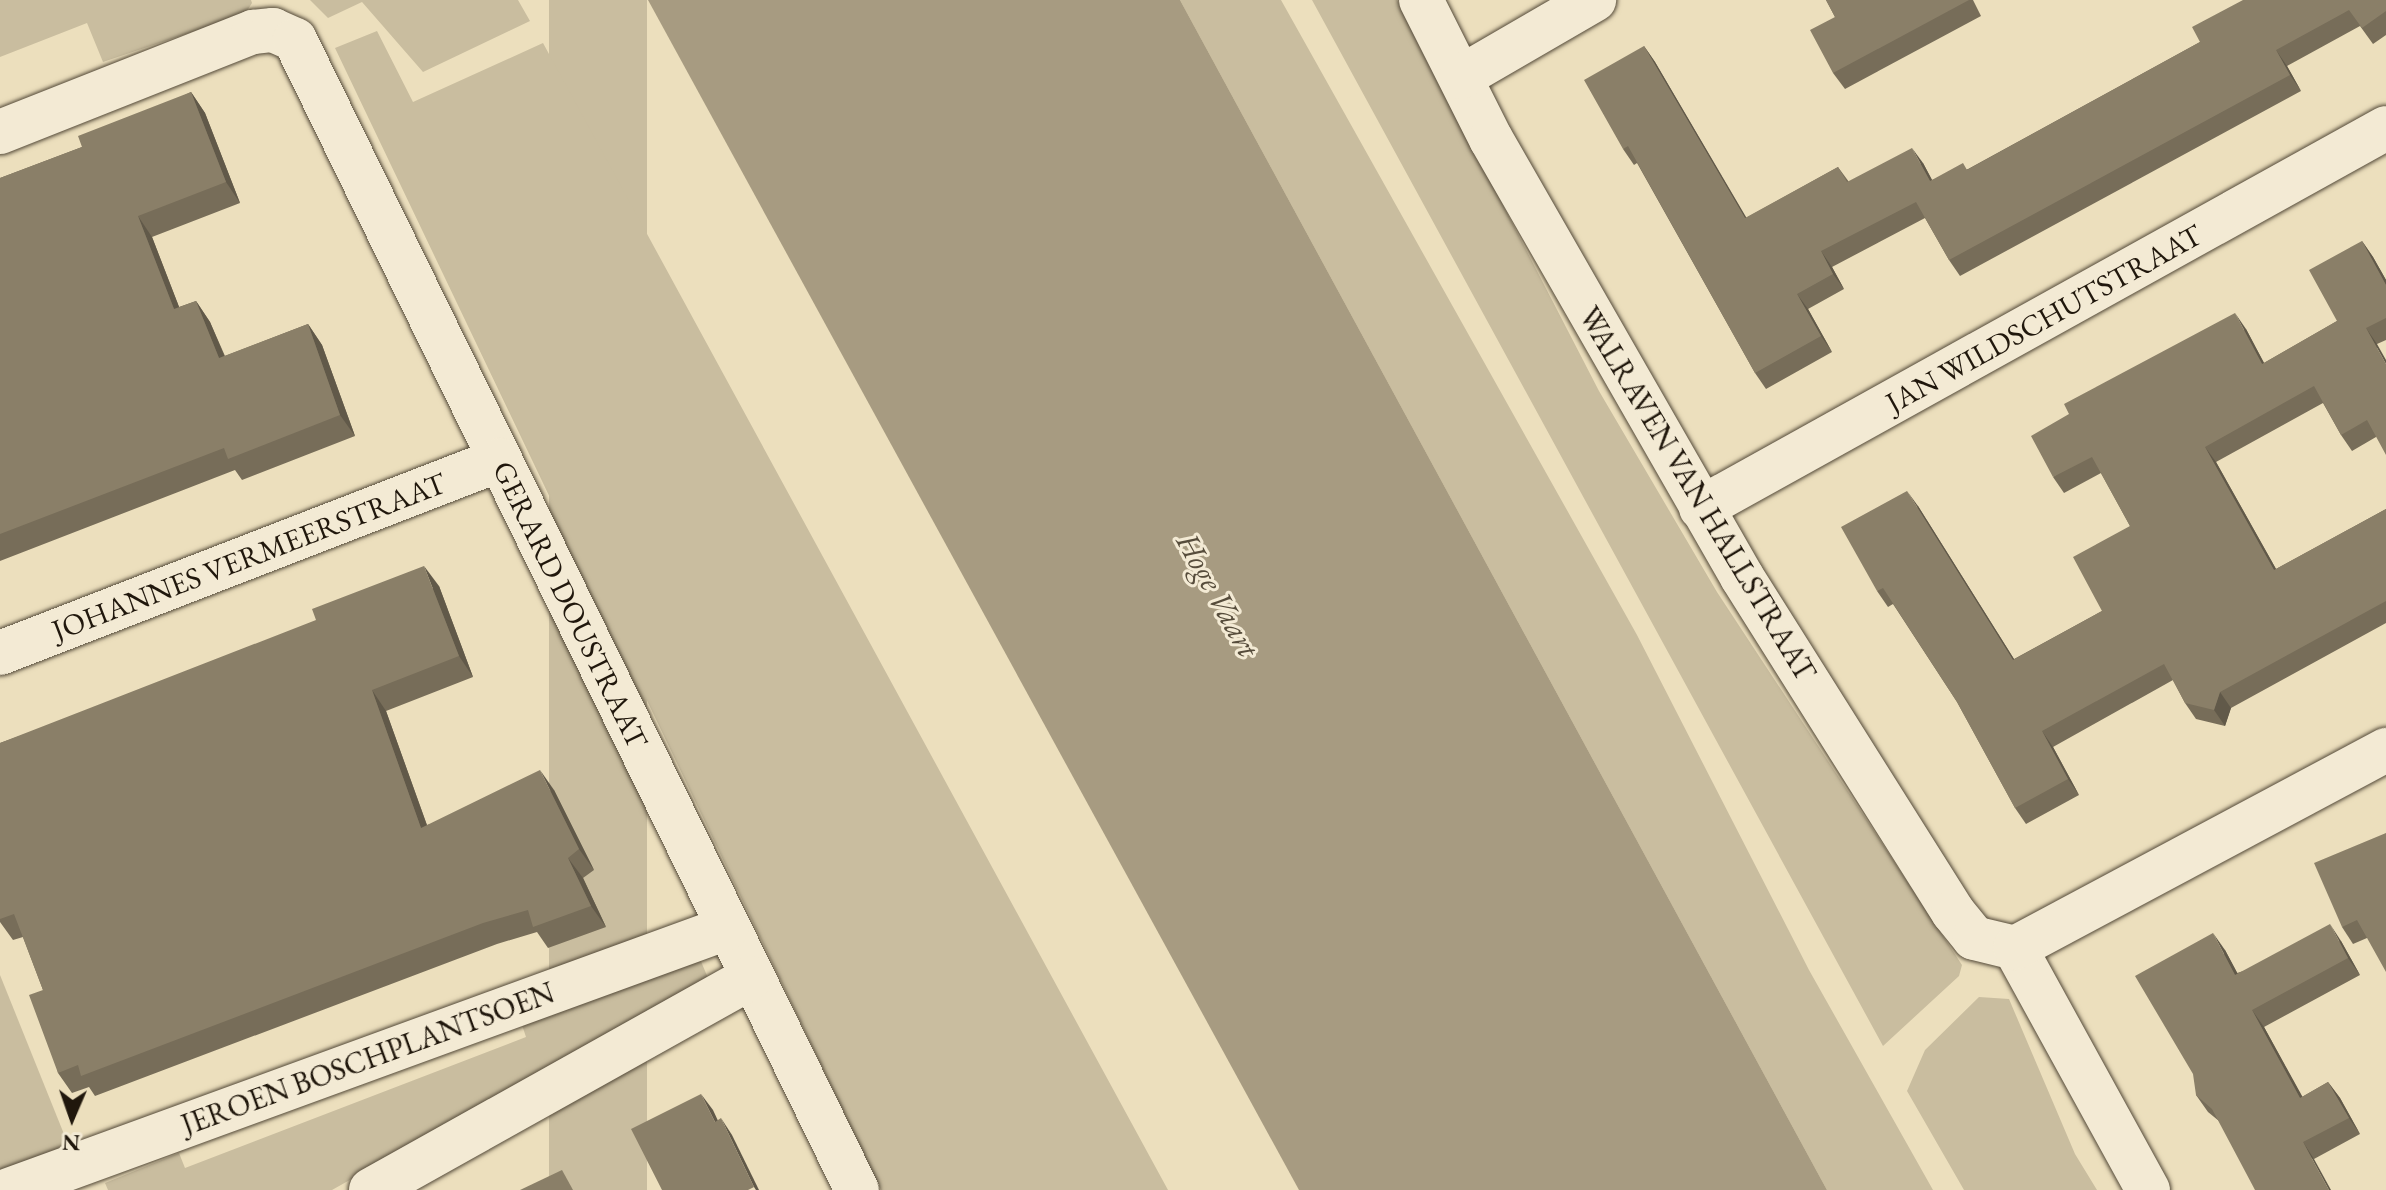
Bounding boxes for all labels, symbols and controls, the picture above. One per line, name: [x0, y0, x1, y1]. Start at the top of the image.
street label: JAN WILDSCHUTSTRAAT: [1880, 217, 2208, 421]
street label: WALRAVEN VAN HALLSTRAAT: [1571, 300, 1823, 688]
street label: GERARD DOUSTRAAT: [485, 455, 655, 755]
street label: JOHANNES VERMEERSTRAAT: [47, 465, 451, 649]
water label: Hoge Vaart: [1168, 526, 1268, 664]
street label: JEROEN BOSCHPLANTSOEN: [177, 975, 559, 1143]
north arrow: [32, 1078, 112, 1158]
text: N: [62, 1128, 81, 1157]

